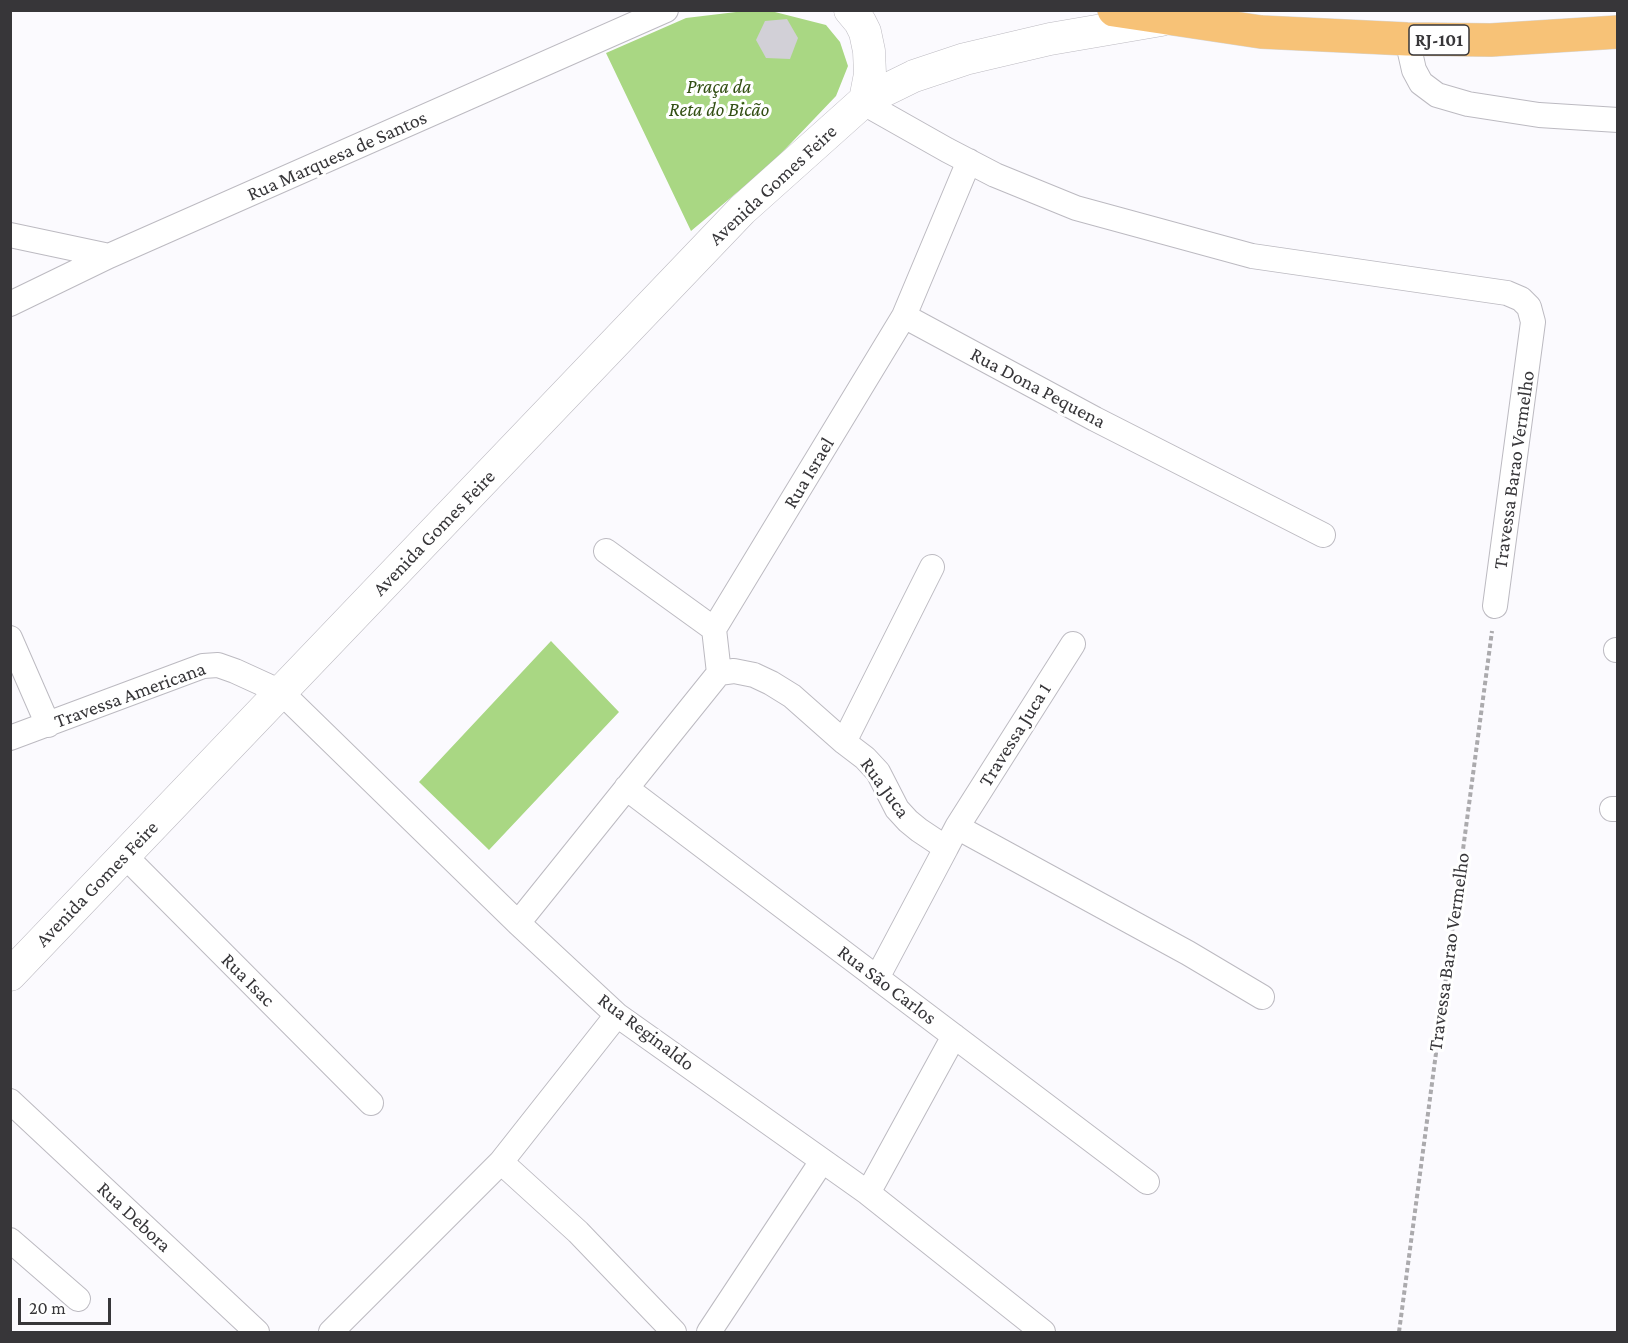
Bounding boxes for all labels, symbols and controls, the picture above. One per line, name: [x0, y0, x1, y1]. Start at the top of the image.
road number: RJ-101: [1409, 25, 1469, 55]
park label: Praça da Reta do Bicão: [669, 75, 769, 122]
street label: Rua Marquesa de Santos: [243, 106, 431, 206]
street label: Avenida Gomes Feire: [704, 120, 842, 250]
street label: Rua Dona Pequena: [966, 342, 1110, 434]
street label: Travessa Barao Vermelho: [1488, 369, 1540, 571]
street label: Rua Israel: [779, 433, 839, 513]
street label: Avenida Gomes Feire: [368, 465, 500, 601]
street label: Travessa Americana: [51, 656, 209, 734]
street label: Travessa Juca 1: [974, 679, 1056, 791]
street label: Rua Juca: [855, 753, 915, 823]
street label: Avenida Gomes Feire: [31, 816, 163, 952]
street label: Travessa Barao Vermelho: [1423, 851, 1475, 1053]
street label: Rua São Carlos: [833, 940, 941, 1030]
street label: Rua Isac: [216, 948, 280, 1012]
street label: Rua Reginaldo: [593, 988, 699, 1076]
street label: Rua Debora: [92, 1177, 176, 1257]
scale bar: [21, 1286, 114, 1324]
text: 20 m: [29, 1298, 66, 1318]

